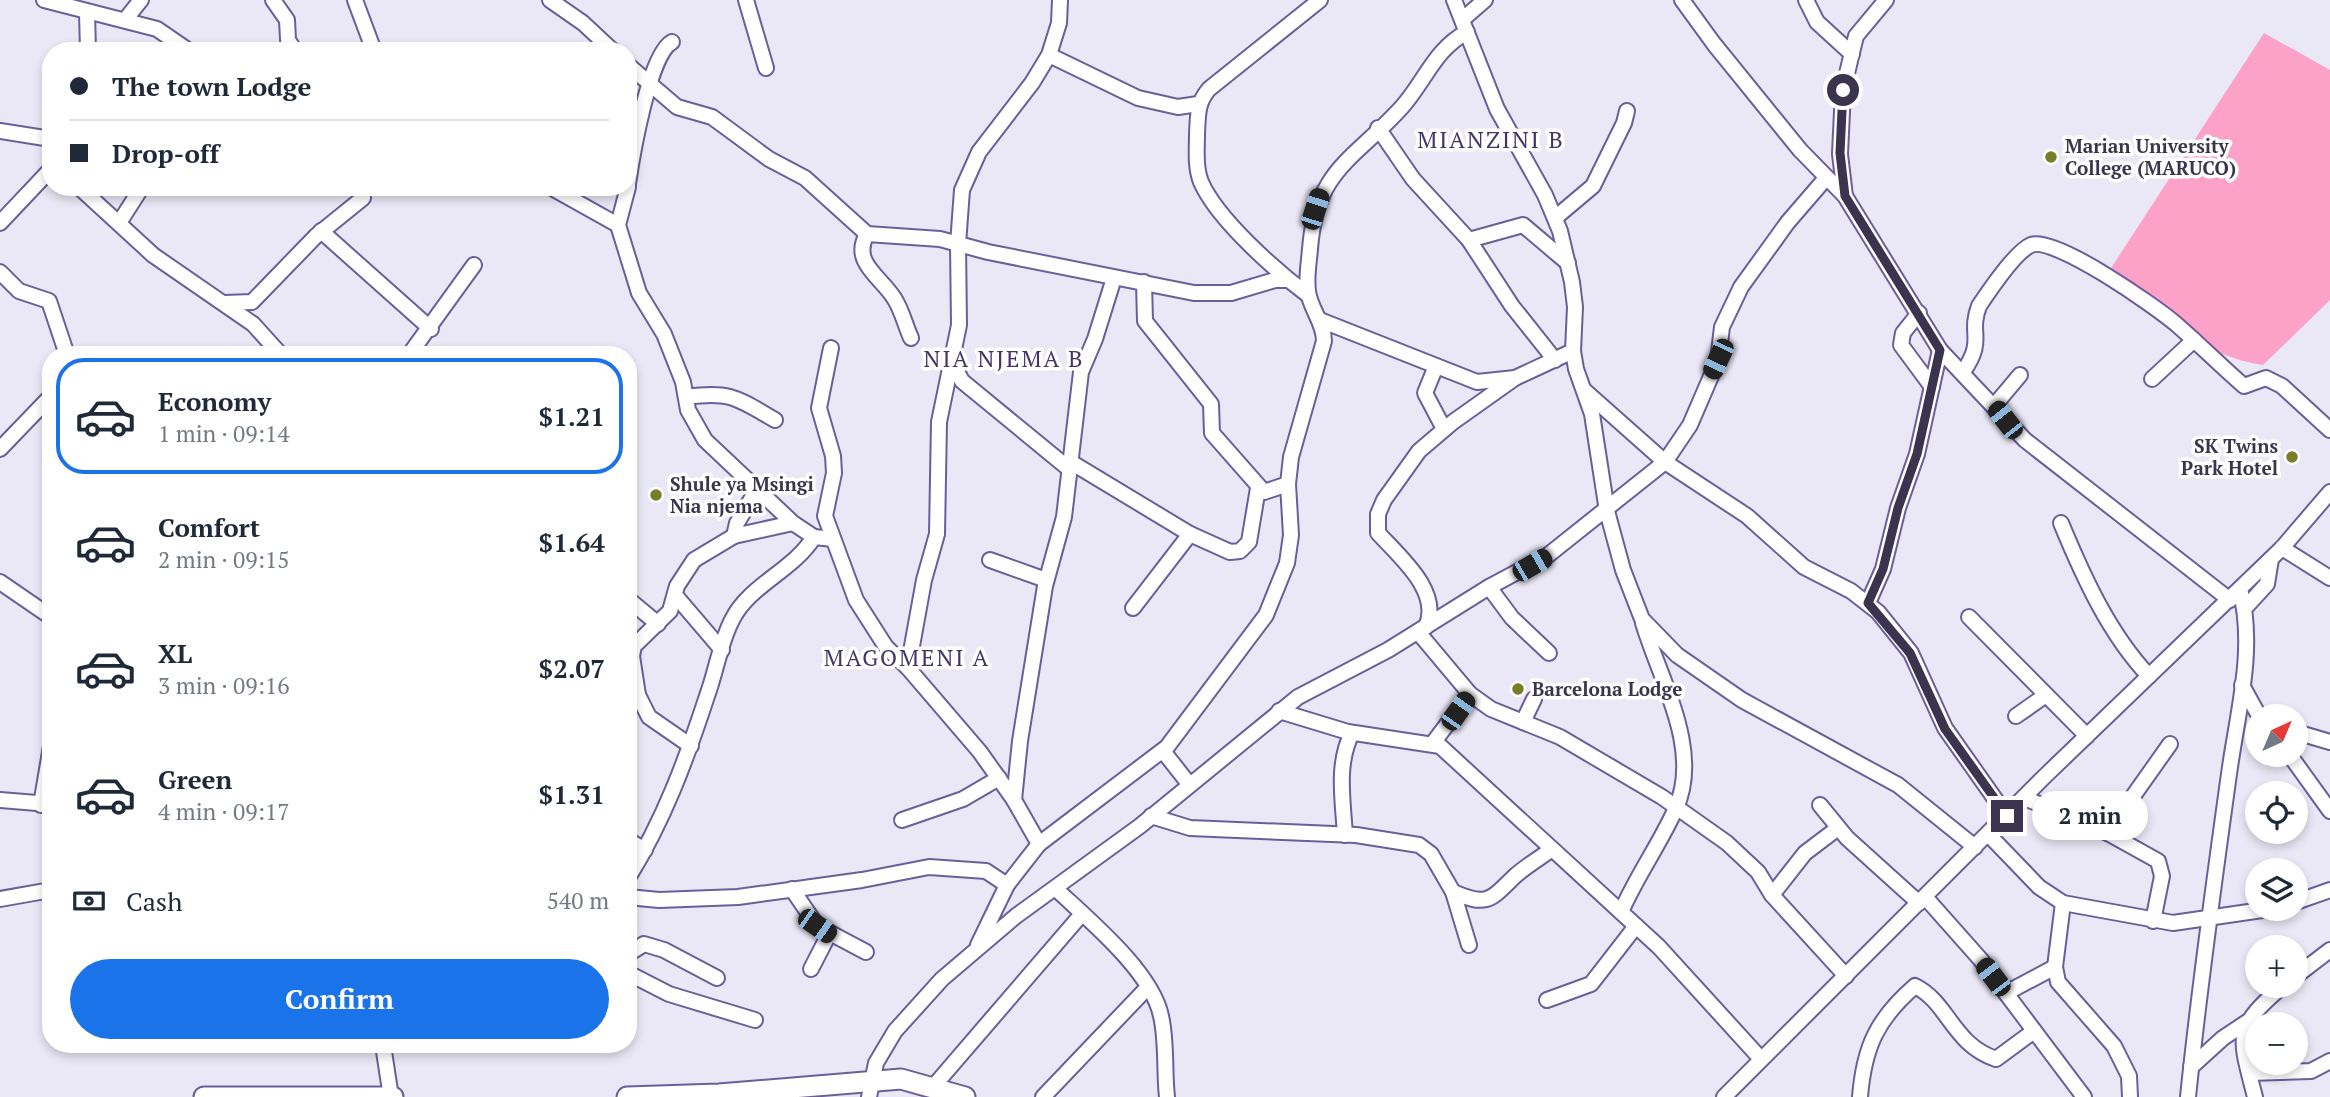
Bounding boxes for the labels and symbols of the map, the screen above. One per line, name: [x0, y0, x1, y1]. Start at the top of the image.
route start: [1827, 74, 1859, 106]
district label: MIANZINI B: [1417, 124, 1565, 155]
place label: Marian University College (MARUCO): [2065, 133, 2236, 180]
marker: Marian University College (MARUCO): [2043, 149, 2059, 165]
car: [1299, 186, 1332, 232]
car: [1700, 336, 1737, 382]
district label: NIA NJEMA B: [924, 343, 1084, 374]
car: [1984, 397, 2027, 443]
place label: SK Twins Park Hotel: [2181, 433, 2278, 480]
marker: SK Twins Park Hotel: [2284, 449, 2300, 465]
place label: Shule ya Msingi Nia njema: [670, 471, 814, 518]
marker: Shule ya Msingi Nia njema: [648, 487, 664, 503]
car: [1509, 545, 1556, 585]
district label: MAGOMENI A: [824, 642, 990, 673]
place label: Barcelona Lodge: [1532, 676, 1682, 701]
marker: Barcelona Lodge: [1510, 681, 1526, 697]
car: [1438, 688, 1479, 734]
north arrow: [2245, 704, 2308, 766]
callout: 2 min: [2032, 792, 2147, 840]
route end: [1991, 800, 2023, 832]
car: [794, 905, 841, 947]
car: [1972, 954, 2015, 1000]

